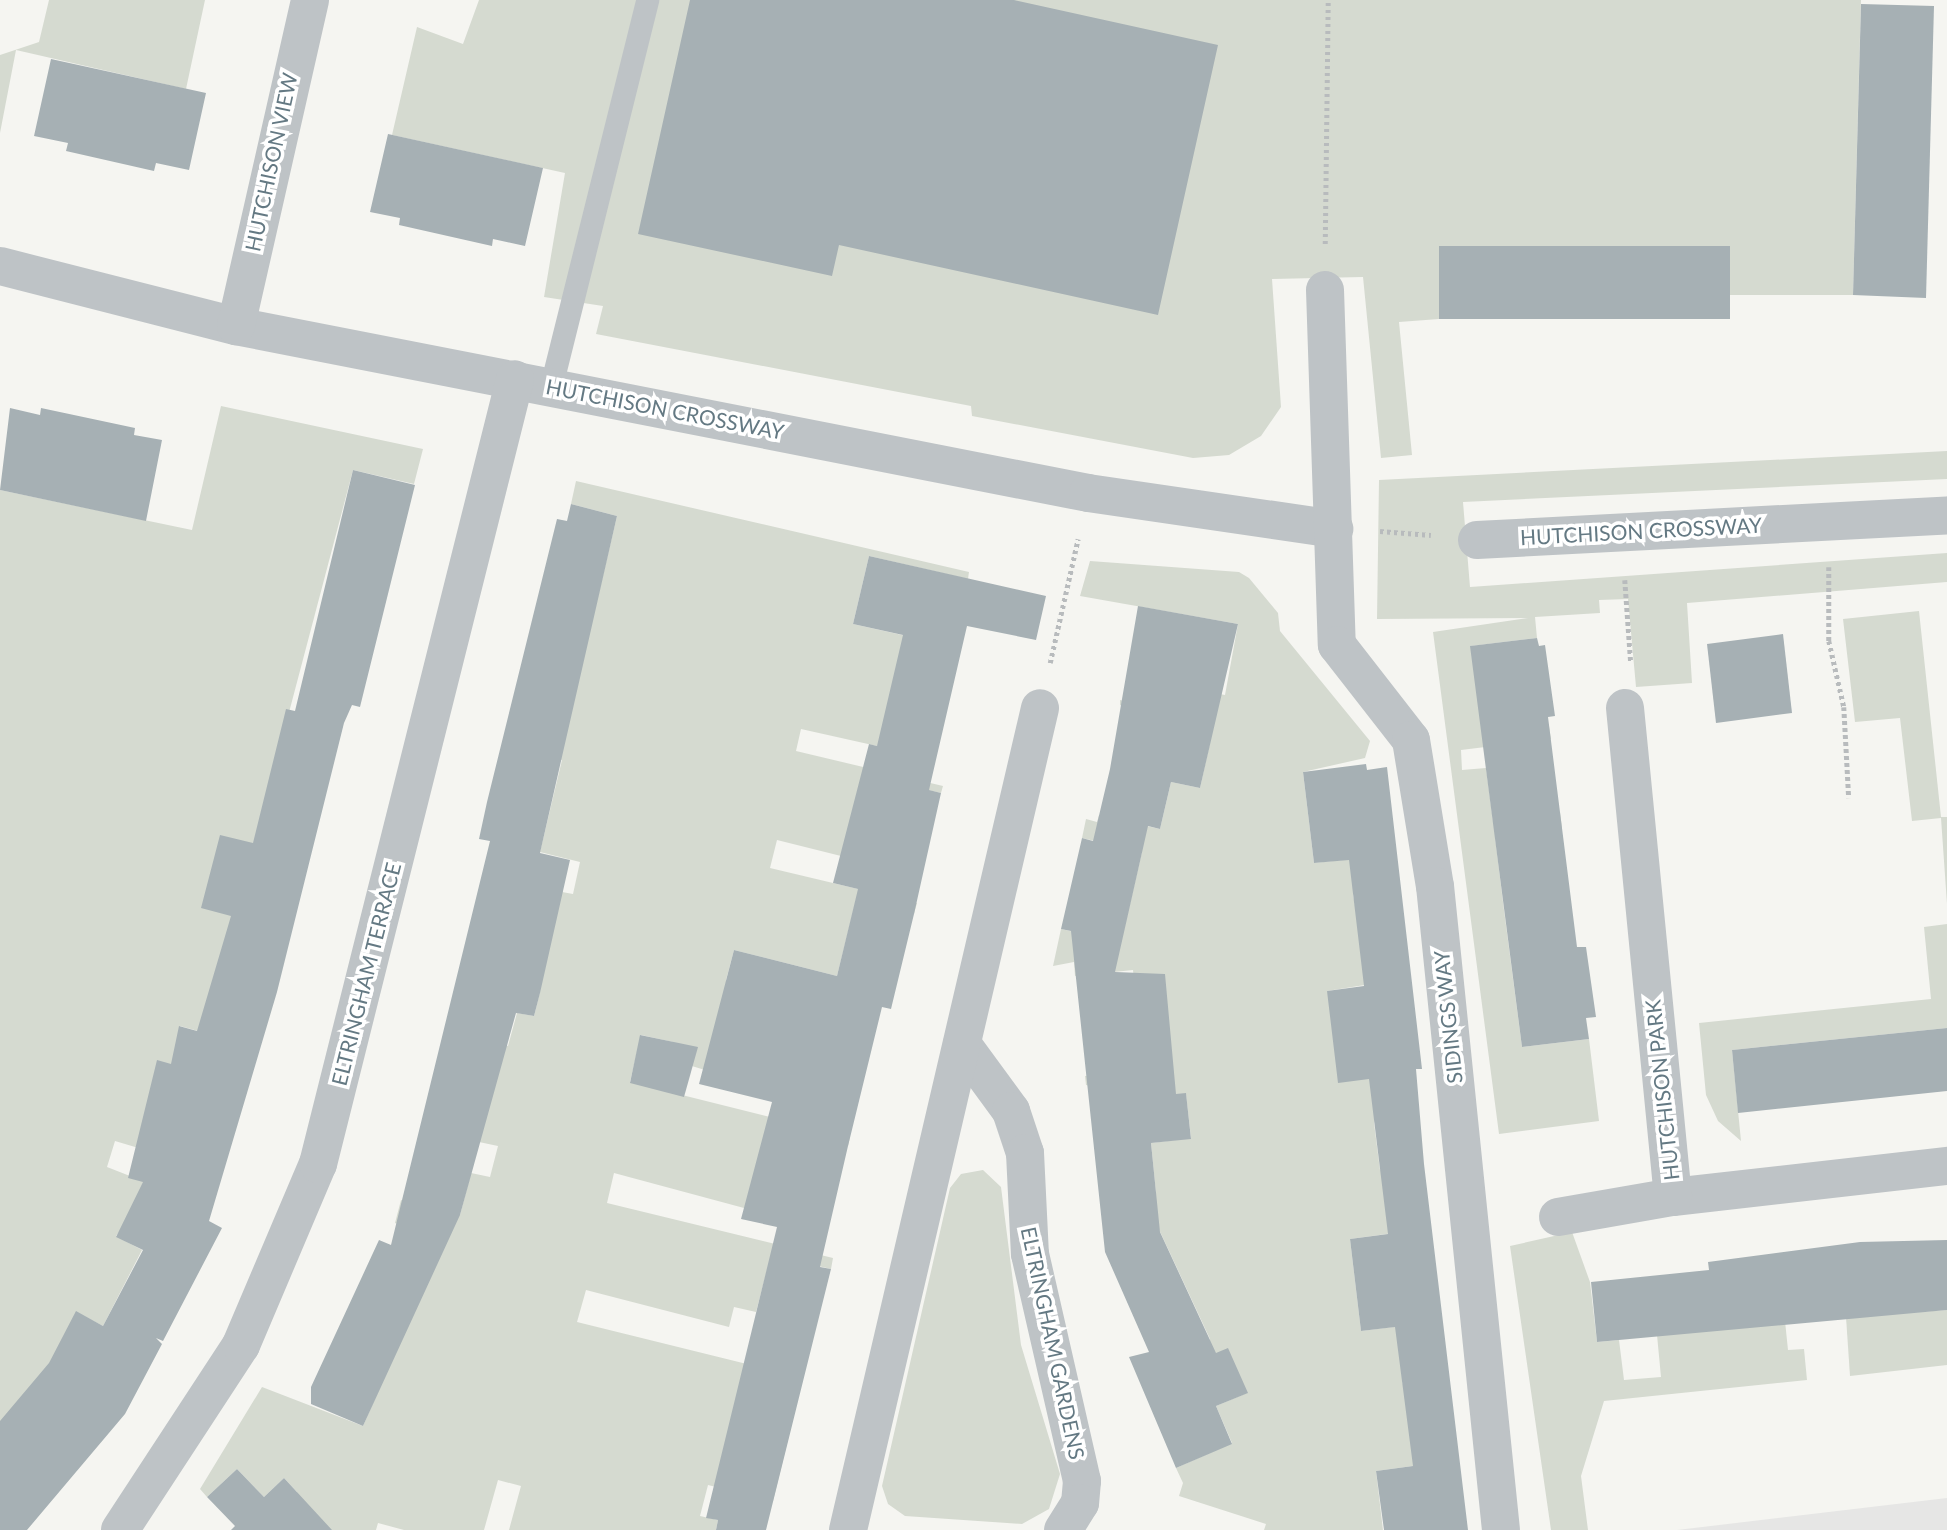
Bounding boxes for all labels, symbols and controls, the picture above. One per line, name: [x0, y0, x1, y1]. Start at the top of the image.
street label: HUTCHISON VIEW: [240, 70, 302, 254]
street label: HUTCHISON CROSSWAY: [544, 374, 786, 444]
street label: HUTCHISON CROSSWAY: [1519, 512, 1763, 550]
street label: ELTRINGHAM TERRACE: [326, 860, 406, 1088]
street label: SIDINGS WAY: [1428, 949, 1468, 1085]
street label: HUTCHISON PARK: [1640, 998, 1684, 1182]
street label: ELTRINGHAM GARDENS: [1016, 1224, 1090, 1462]

